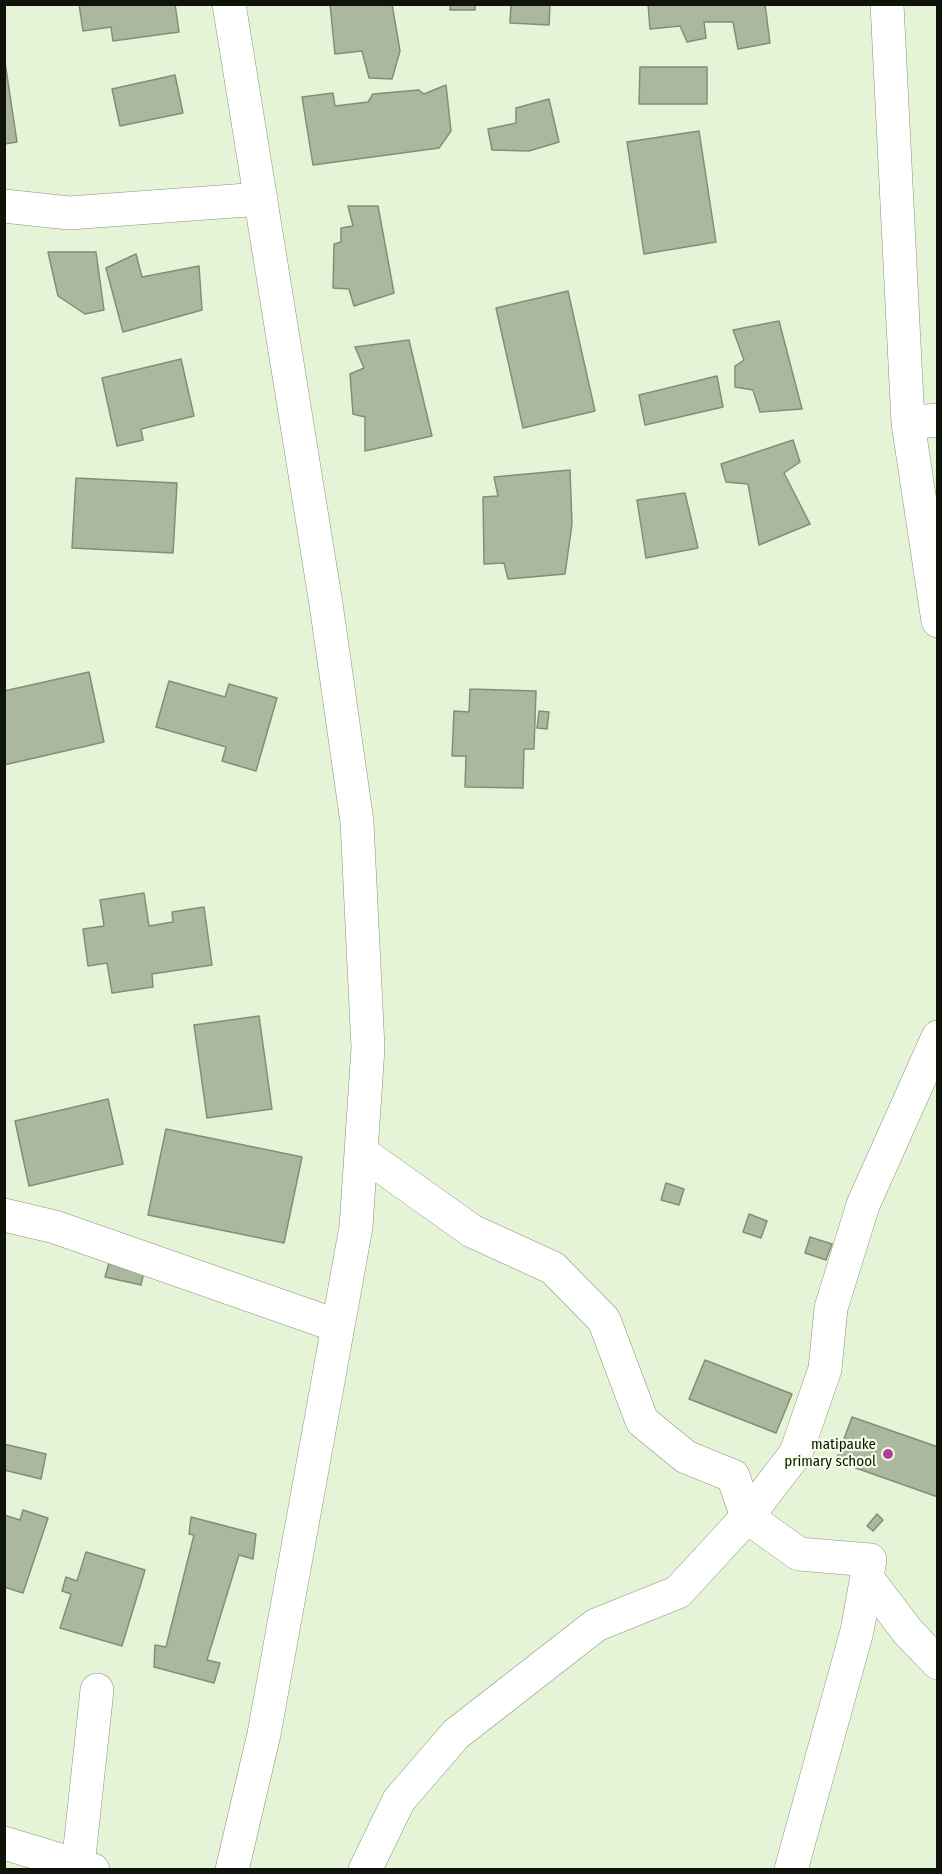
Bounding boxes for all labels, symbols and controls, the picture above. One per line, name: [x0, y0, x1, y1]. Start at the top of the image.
place label: matipauke primary school: [784, 1436, 876, 1471]
marker: matipauke primary school: [881, 1447, 895, 1461]

